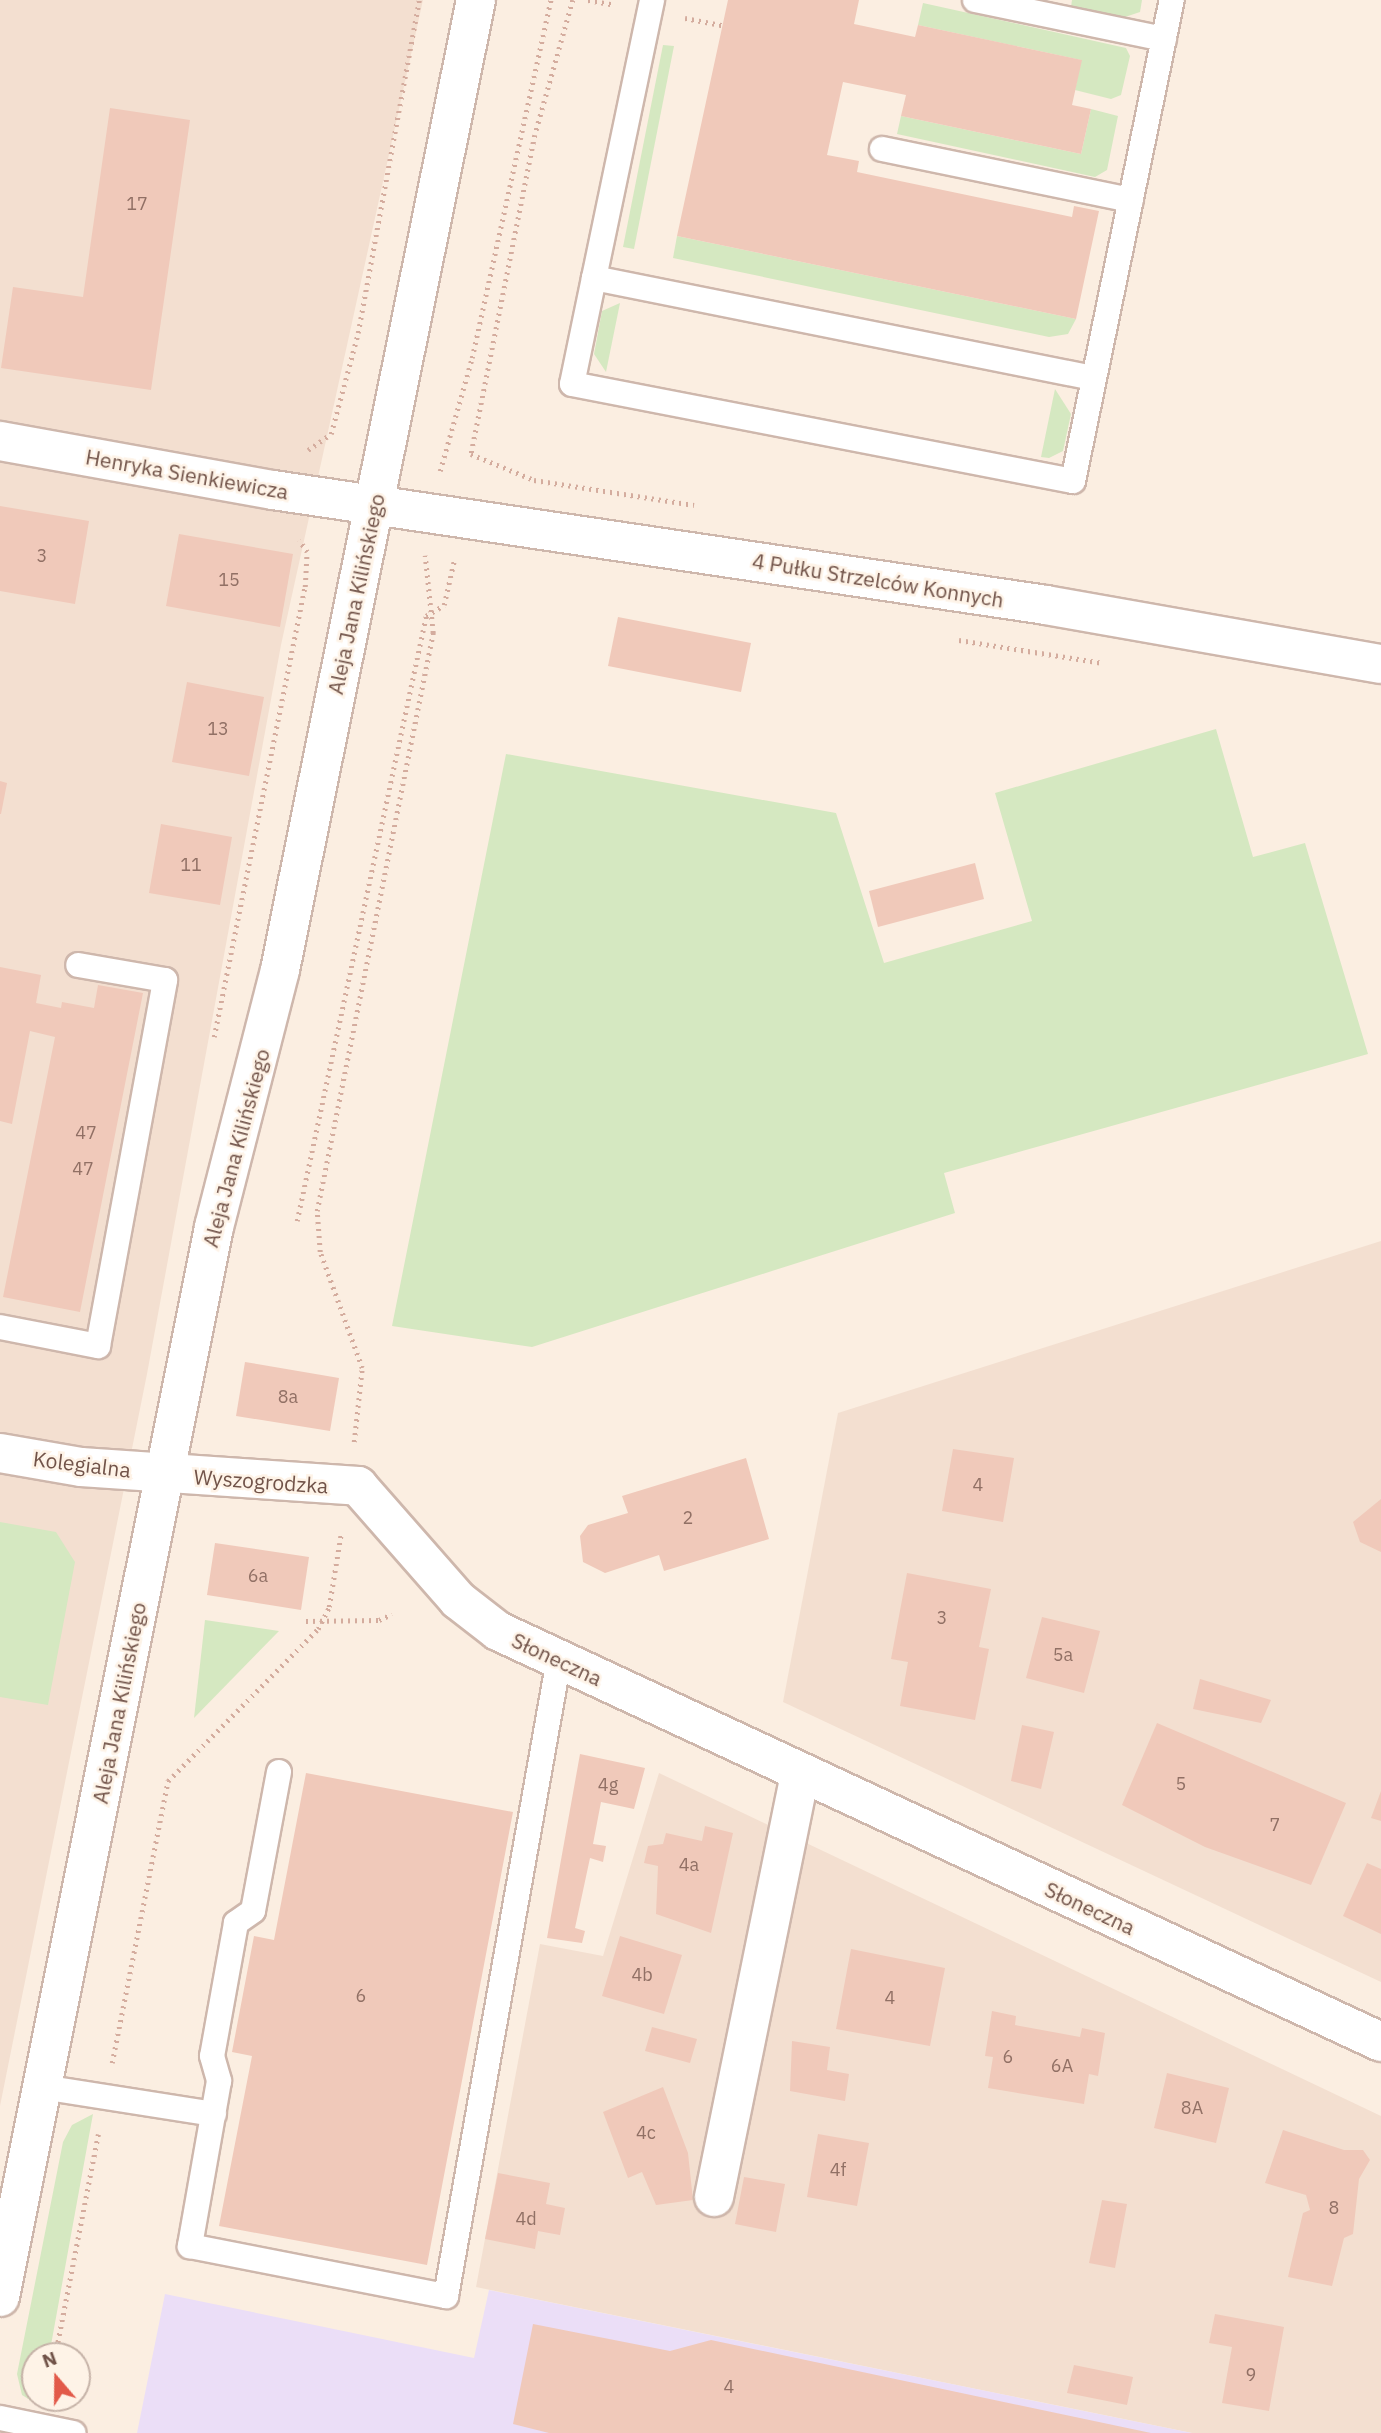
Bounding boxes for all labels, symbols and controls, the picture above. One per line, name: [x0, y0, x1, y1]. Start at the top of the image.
house number: 17: [126, 193, 148, 215]
street label: Henryka Sienkiewicza: [84, 444, 290, 504]
street label: Aleja Jana Kilińskiego: [322, 491, 390, 697]
house number: 3: [37, 545, 47, 567]
street label: 4 Pułku Strzelców Konnych: [751, 548, 1005, 612]
house number: 15: [218, 569, 240, 591]
house number: 13: [207, 718, 229, 740]
house number: 11: [180, 854, 202, 876]
street label: Aleja Jana Kilińskiego: [197, 1046, 275, 1250]
house number: 47: [75, 1122, 97, 1144]
house number: 47: [72, 1158, 94, 1180]
house number: 8a: [278, 1386, 298, 1408]
street label: Kolegialna: [32, 1446, 132, 1482]
street label: Wyszogrodzka: [193, 1464, 329, 1498]
house number: 4: [973, 1474, 983, 1496]
house number: 2: [683, 1507, 693, 1529]
house number: 6a: [248, 1565, 268, 1587]
street label: Aleja Jana Kilińskiego: [87, 1600, 151, 1806]
house number: 3: [937, 1607, 947, 1629]
street label: Słoneczna: [508, 1627, 606, 1691]
house number: 5a: [1053, 1644, 1073, 1666]
house number: 5: [1176, 1773, 1186, 1795]
house number: 4g: [598, 1774, 618, 1796]
house number: 7: [1270, 1814, 1280, 1836]
house number: 4a: [679, 1854, 699, 1876]
street label: Słoneczna: [1041, 1876, 1139, 1940]
house number: 4b: [631, 1964, 653, 1986]
house number: 6: [356, 1985, 366, 2007]
house number: 4: [885, 1987, 895, 2009]
house number: 6: [1003, 2046, 1013, 2068]
house number: 6A: [1051, 2055, 1073, 2077]
house number: 8A: [1181, 2097, 1203, 2119]
house number: 4c: [636, 2122, 656, 2144]
house number: 4f: [830, 2159, 846, 2181]
house number: 8: [1329, 2197, 1339, 2219]
house number: 4d: [515, 2208, 537, 2230]
north arrow: [21, 2342, 91, 2412]
text: N: [39, 2346, 60, 2373]
house number: 9: [1246, 2364, 1256, 2386]
house number: 4: [724, 2376, 734, 2398]

